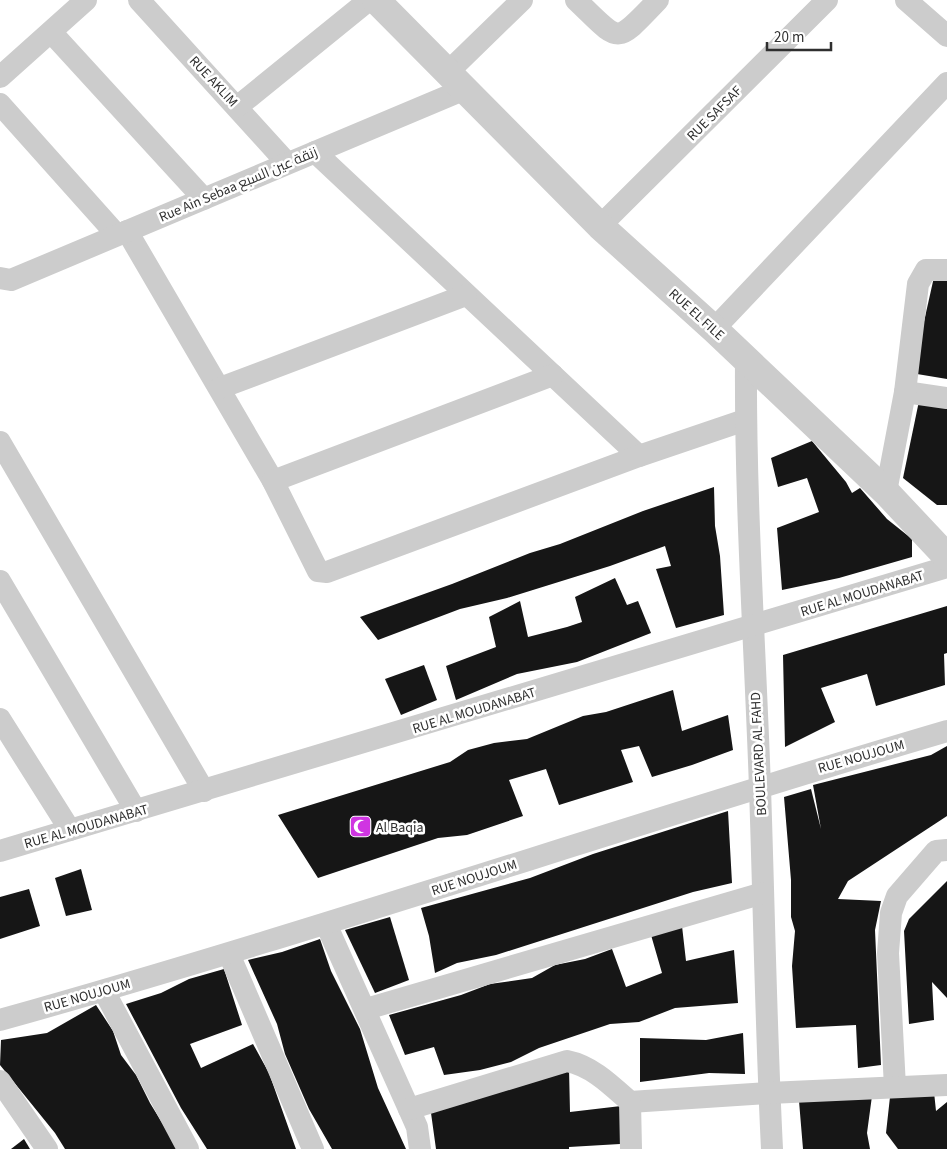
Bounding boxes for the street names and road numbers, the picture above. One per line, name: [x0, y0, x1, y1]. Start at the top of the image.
street label: RUE AKLIM: [184, 52, 242, 112]
street label: RUE SAFSAF: [683, 82, 747, 146]
street label: Rue Ain Sebaa زنقة عين السبع: [156, 142, 321, 227]
street label: RUE EL FILE: [664, 284, 729, 345]
street label: RUE AL MOUDANABAT: [798, 566, 927, 622]
street label: RUE AL MOUDANABAT: [410, 683, 539, 739]
street label: BOULEVARD AL FAHD: [746, 692, 772, 816]
street label: RUE NOUJOUM: [816, 735, 907, 779]
street label: RUE AL MOUDANABAT: [22, 800, 151, 854]
street label: RUE NOUJOUM: [429, 855, 520, 901]
street label: RUE NOUJOUM: [42, 974, 133, 1018]

